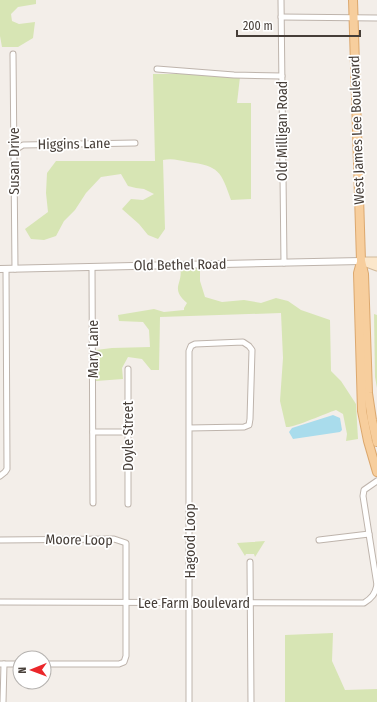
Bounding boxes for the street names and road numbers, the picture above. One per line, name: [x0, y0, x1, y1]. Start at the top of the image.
street label: West James Lee Boulevard: [346, 55, 368, 205]
street label: Old Milligan Road: [274, 81, 291, 181]
street label: Susan Drive: [6, 127, 23, 195]
street label: Higgins Lane: [38, 135, 111, 153]
street label: Old Bethel Road: [134, 256, 226, 274]
street label: Mary Lane: [85, 320, 102, 378]
street label: Doyle Street: [120, 401, 137, 471]
street label: Hagood Loop: [182, 503, 199, 579]
street label: Moore Loop: [45, 531, 113, 549]
street label: Lee Farm Boulevard: [138, 595, 250, 612]

